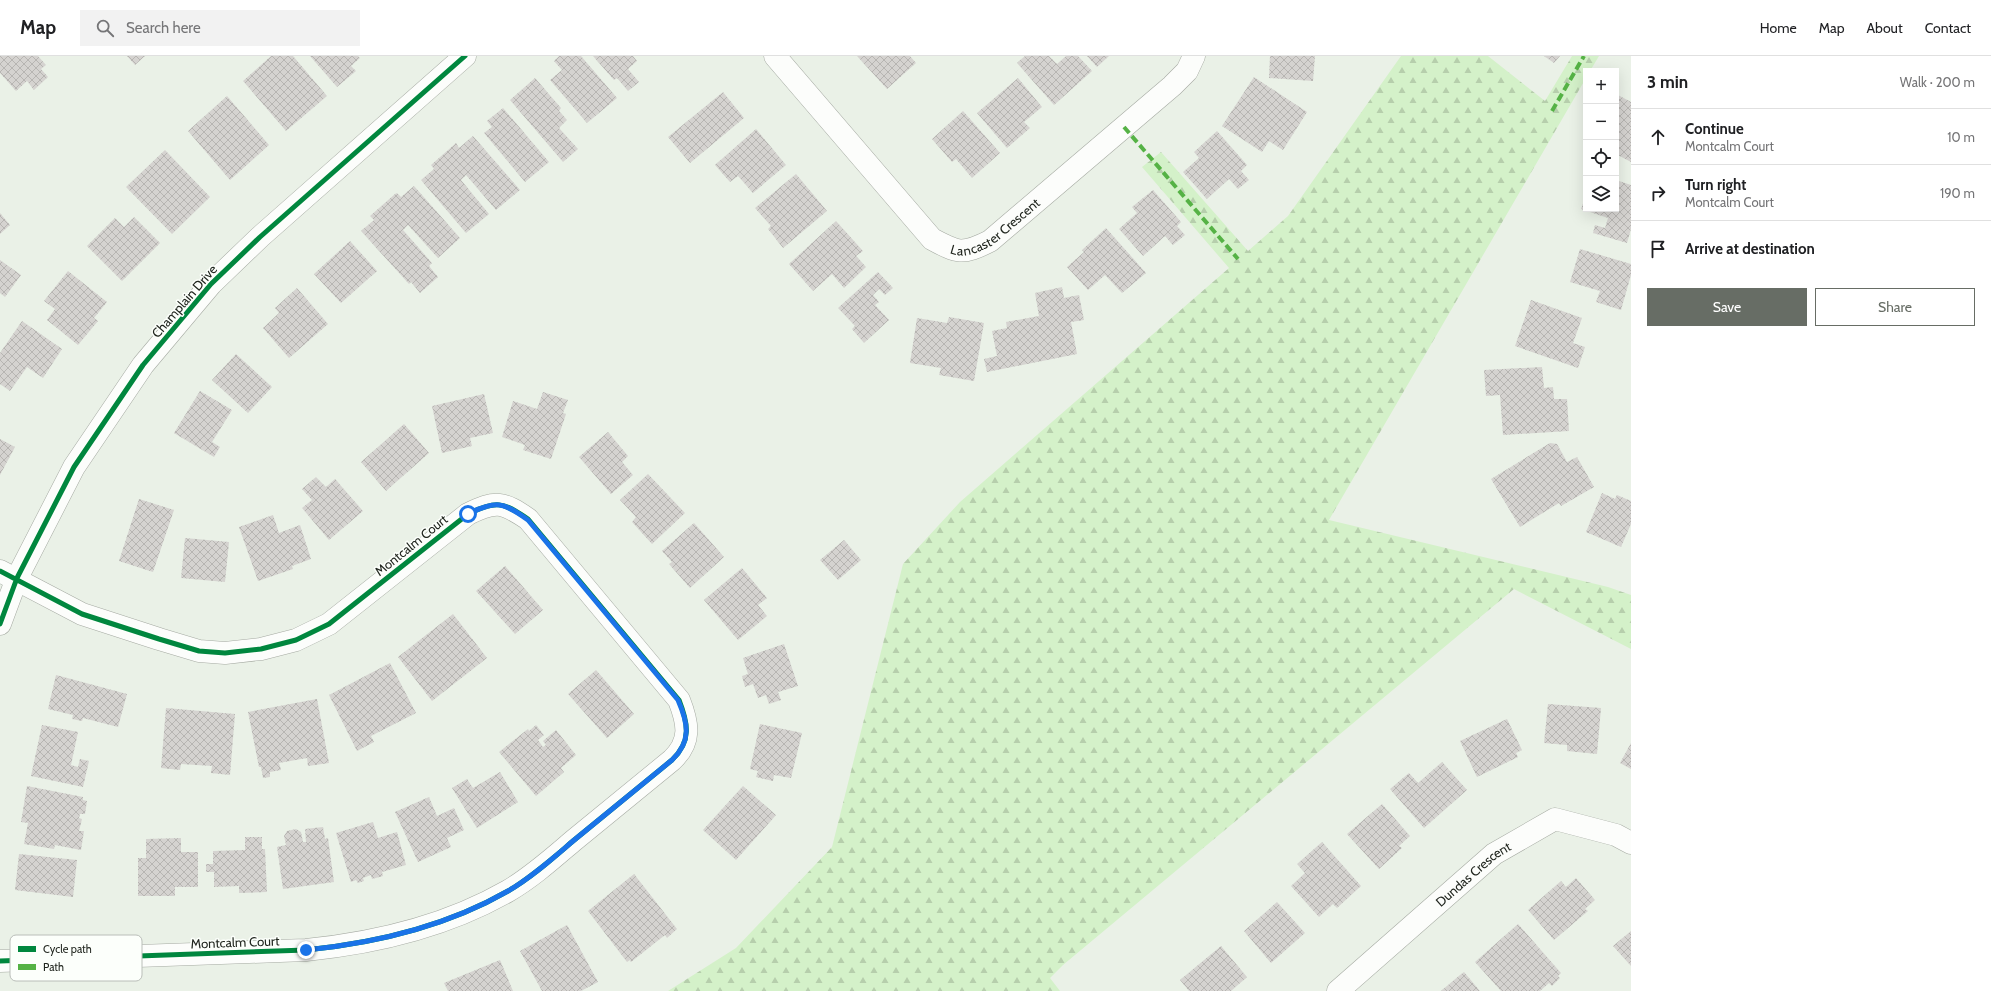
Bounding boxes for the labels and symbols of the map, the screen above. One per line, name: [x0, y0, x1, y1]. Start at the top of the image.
street label: Lancaster Crescent: [949, 194, 1043, 259]
street label: Champlain Drive: [148, 261, 220, 341]
route start: [459, 505, 477, 523]
street label: Montcalm Court: [371, 510, 451, 579]
street label: Dundas Crescent: [1432, 838, 1514, 910]
street label: Montcalm Court: [190, 932, 280, 952]
legend: [10, 935, 142, 981]
route end: [297, 941, 315, 959]
text: Cycle path: [43, 942, 92, 956]
text: Path: [43, 960, 64, 974]

